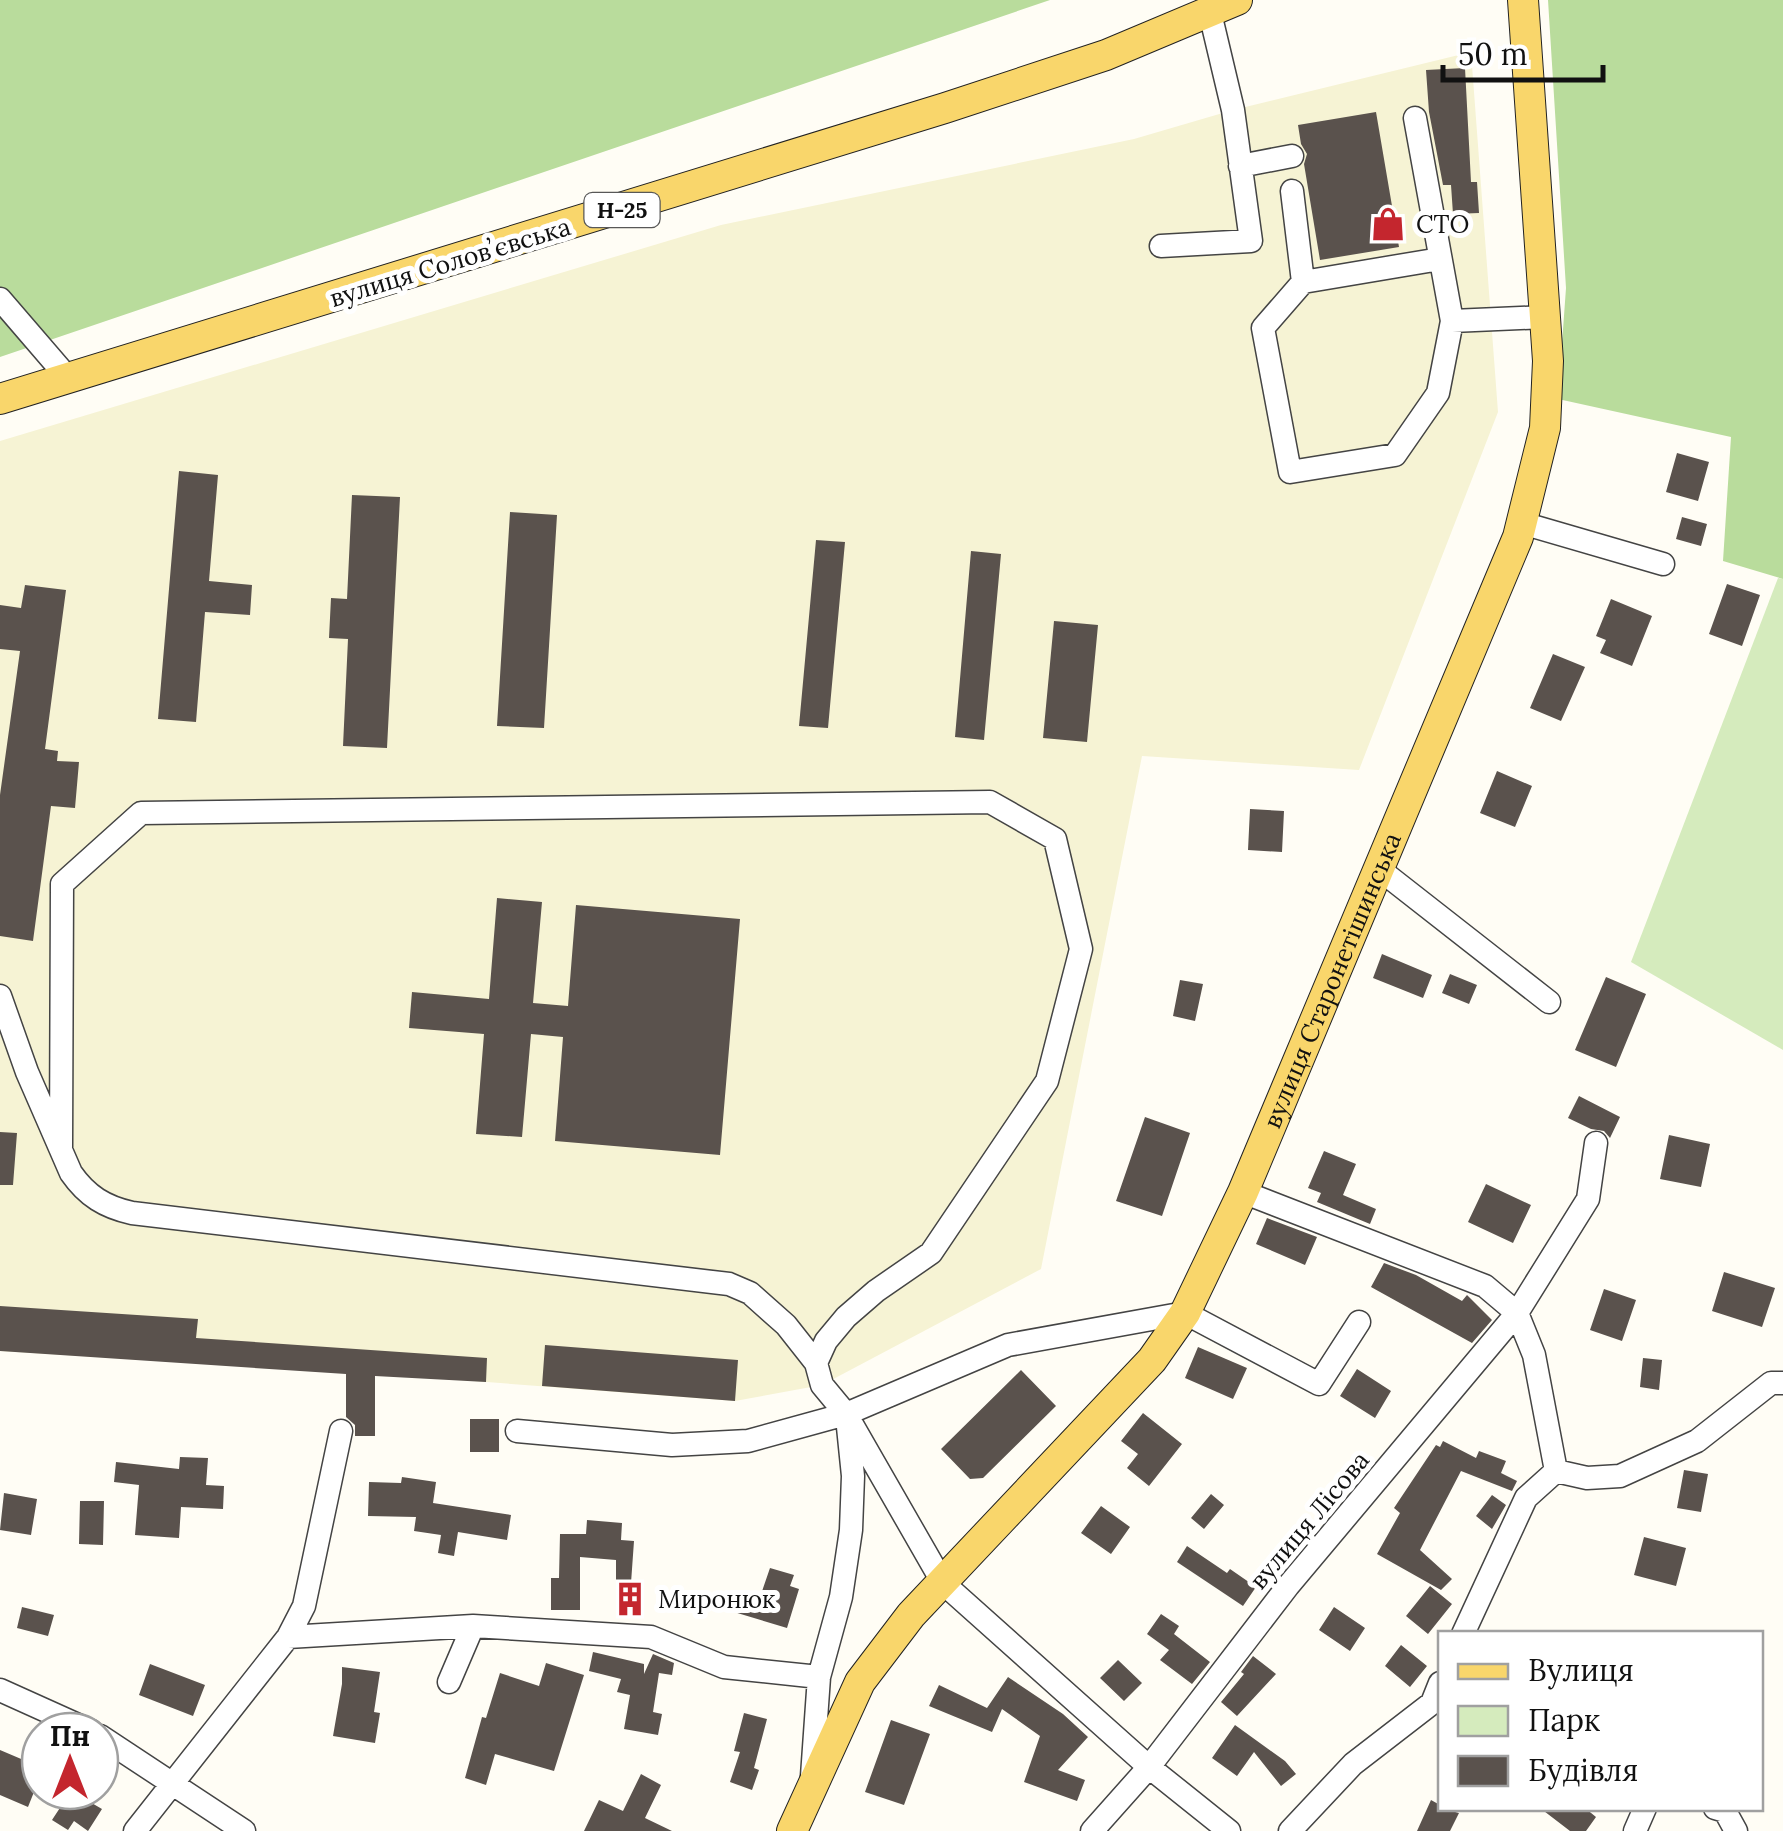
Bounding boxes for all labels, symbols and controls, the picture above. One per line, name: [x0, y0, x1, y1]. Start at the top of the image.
scale bar: [1443, 20, 1603, 82]
text: 50 m: [1458, 35, 1528, 73]
road number: Н-25: [584, 193, 660, 227]
shop icon: СТО: [1369, 205, 1407, 243]
place label: СТО: [1416, 208, 1469, 240]
street label: вулиця Соловʼєвська: [326, 210, 574, 314]
street label: вулиця Старонетішинська: [1256, 828, 1408, 1133]
street label: вулиця Лісова: [1242, 1444, 1376, 1596]
building icon: Миронюк: [611, 1580, 649, 1618]
place label: Миронюк: [658, 1583, 776, 1615]
legend: [1438, 1631, 1763, 1811]
text: Вулиця: [1528, 1651, 1634, 1690]
text: Парк: [1528, 1701, 1600, 1739]
north arrow: [20, 1711, 120, 1811]
text: Пн: [50, 1718, 90, 1754]
text: Будівля: [1528, 1751, 1638, 1790]

